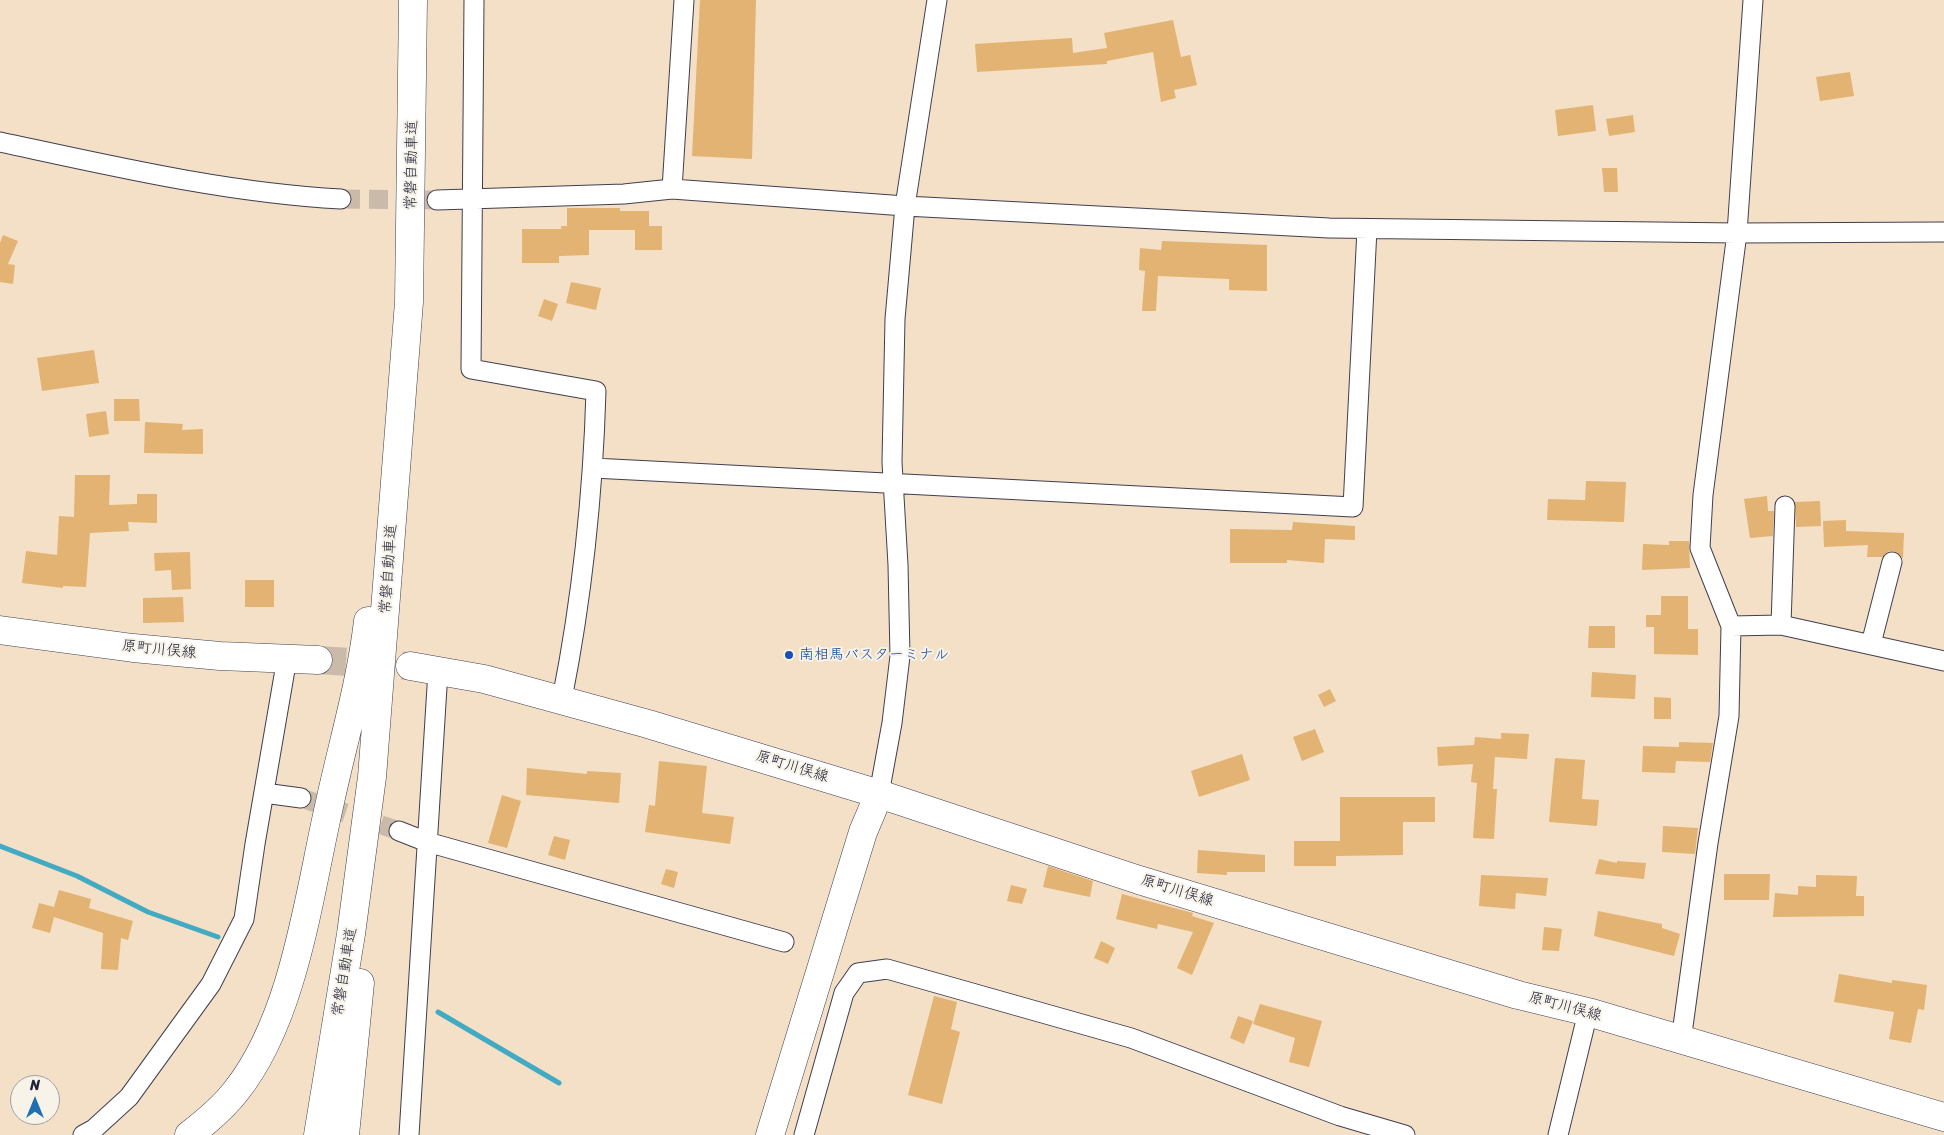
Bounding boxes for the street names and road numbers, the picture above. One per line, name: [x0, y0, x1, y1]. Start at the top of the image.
street label: 常磐自動車道: [402, 120, 422, 210]
street label: 常磐自動車道: [377, 523, 401, 615]
street label: 原町川俣線: [121, 637, 197, 663]
street label: 原町川俣線: [754, 747, 830, 787]
street label: 原町川俣線: [1139, 871, 1215, 911]
street label: 常磐自動車道: [329, 926, 361, 1018]
street label: 原町川俣線: [1526, 989, 1604, 1025]

